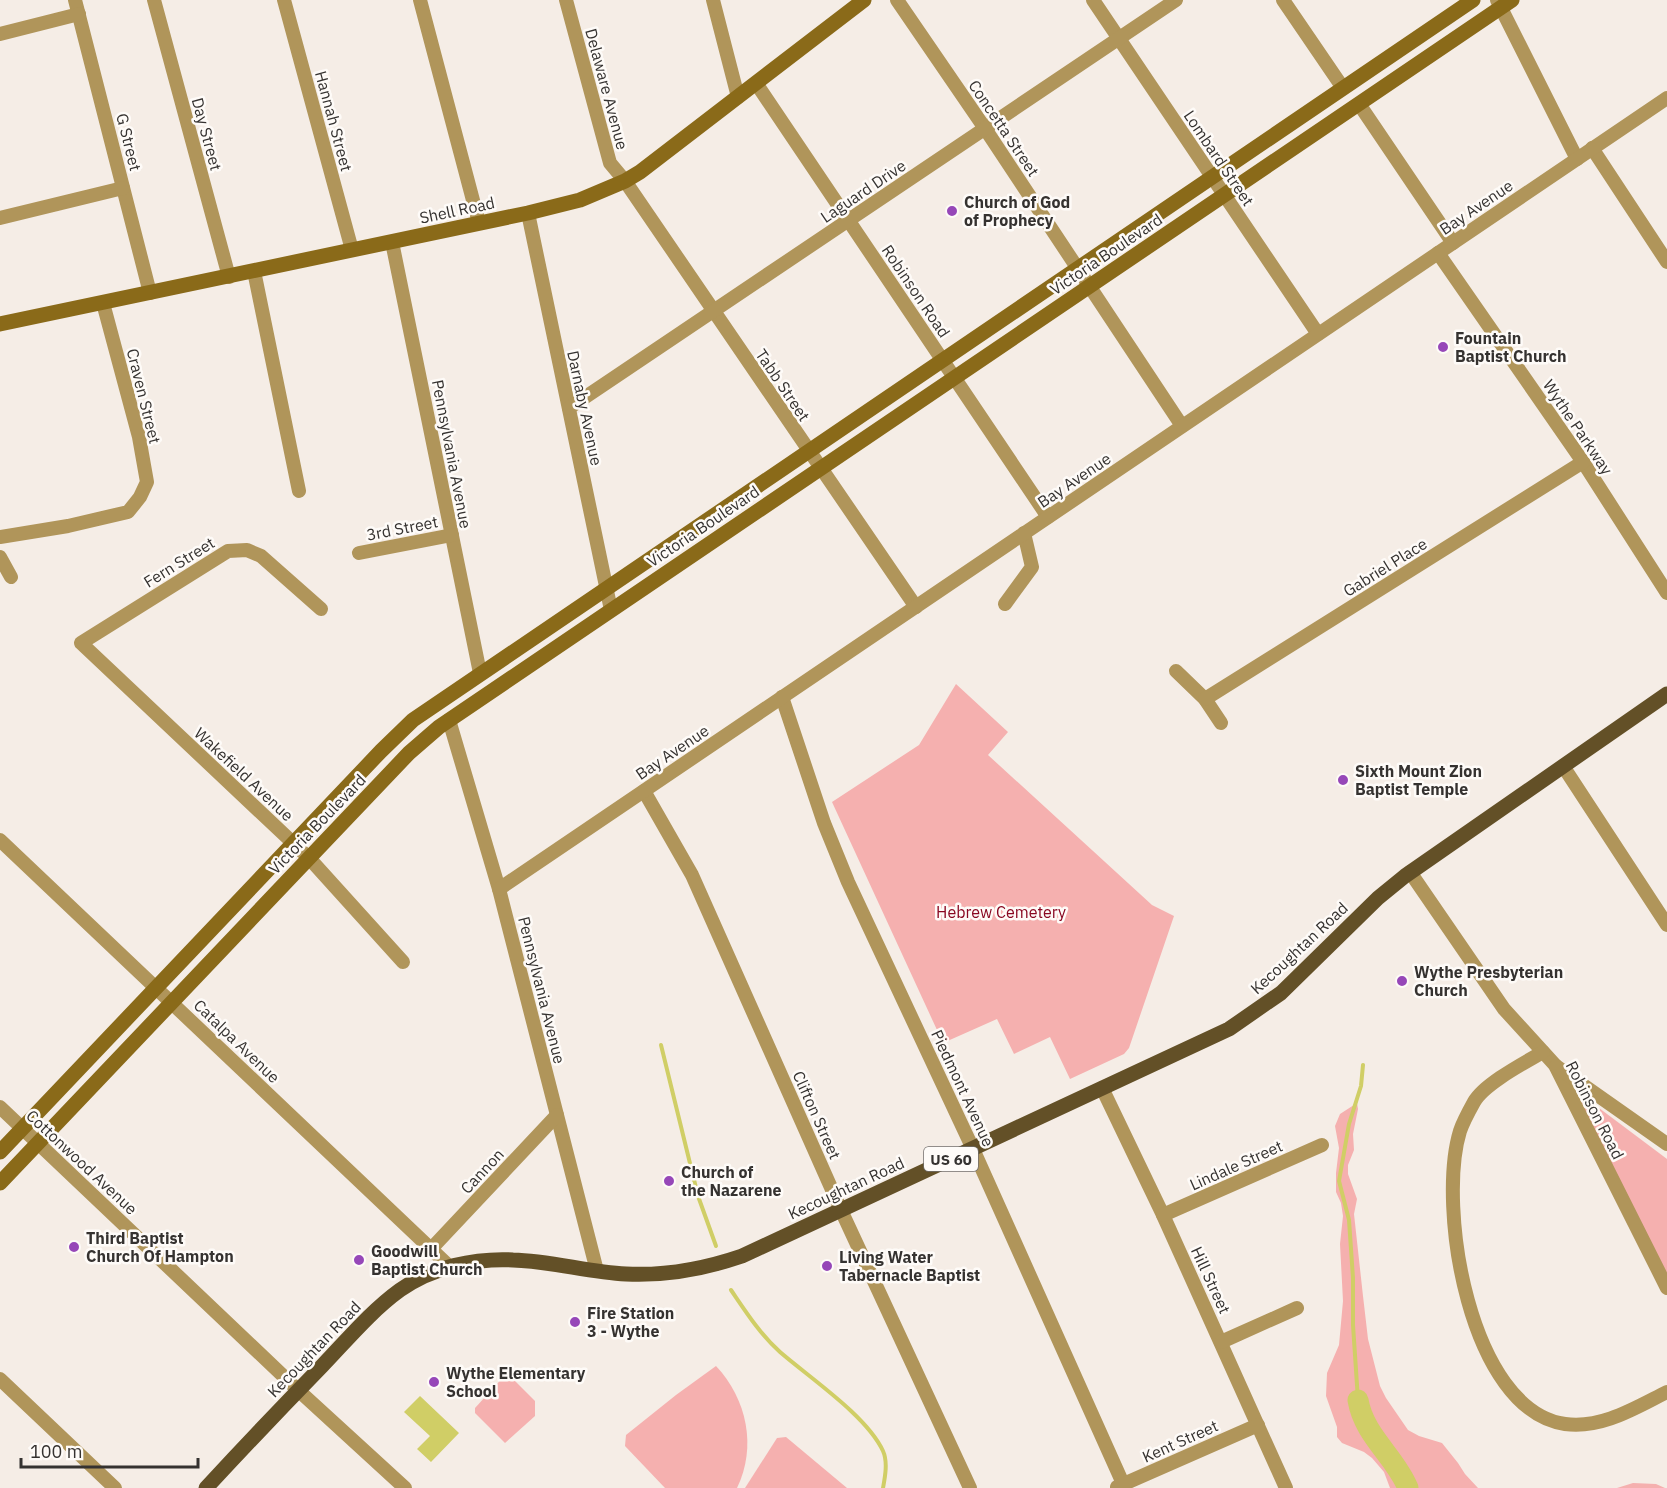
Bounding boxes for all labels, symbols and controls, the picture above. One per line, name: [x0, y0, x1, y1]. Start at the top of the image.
street label: Delaware Avenue: [581, 26, 633, 152]
street label: Hannah Street: [311, 69, 357, 173]
street label: Concetta Street: [964, 76, 1044, 180]
street label: Day Street: [188, 95, 226, 173]
street label: Lombard Street: [1180, 106, 1258, 210]
street label: G Street: [112, 111, 146, 173]
street label: Laguard Drive: [817, 155, 910, 227]
street label: Bay Avenue: [1436, 175, 1517, 239]
street label: Shell Road: [418, 192, 496, 228]
place label: Church of God of Prophecy: [964, 192, 1070, 230]
marker: Church of God of Prophecy: [945, 204, 959, 218]
street label: Victoria Boulevard: [1046, 209, 1166, 299]
street label: Robinson Road: [878, 241, 954, 341]
place label: Fountain Baptist Church: [1455, 328, 1567, 366]
marker: Fountain Baptist Church: [1436, 340, 1450, 354]
street label: Tabb Street: [752, 345, 814, 425]
street label: Craven Street: [123, 346, 165, 446]
street label: Darnaby Avenue: [563, 349, 607, 468]
street label: Wythe Parkway: [1539, 376, 1617, 478]
street label: Pennsylvania Avenue: [428, 378, 476, 530]
street label: Bay Avenue: [1034, 448, 1115, 512]
street label: Victoria Boulevard: [643, 481, 763, 571]
street label: 3rd Street: [365, 511, 439, 545]
street label: Fern Street: [140, 532, 218, 592]
street label: Gabriel Place: [1339, 533, 1431, 601]
street label: Bay Avenue: [632, 720, 713, 784]
street label: Wakefield Avenue: [190, 723, 298, 825]
place label: Sixth Mount Zion Baptist Temple: [1355, 761, 1482, 799]
street label: Victoria Boulevard: [264, 770, 370, 878]
marker: Sixth Mount Zion Baptist Temple: [1336, 773, 1350, 787]
street label: Kecoughtan Road: [1246, 898, 1352, 998]
park label: Hebrew Cemetery: [936, 902, 1066, 922]
street label: Pennsylvania Avenue: [514, 914, 570, 1066]
place label: Wythe Presbyterian Church: [1414, 962, 1563, 1000]
marker: Wythe Presbyterian Church: [1395, 974, 1409, 988]
street label: Catalpa Avenue: [190, 995, 284, 1087]
street label: Piedmont Avenue: [927, 1026, 999, 1150]
street label: Robinson Road: [1562, 1057, 1628, 1163]
street label: Clifton Street: [789, 1068, 845, 1162]
street label: Cottonwood Avenue: [22, 1105, 142, 1219]
street label: Lindale Street: [1186, 1136, 1286, 1194]
street label: Cannon: [456, 1144, 508, 1198]
road number: US 60: [924, 1147, 978, 1171]
street label: Kecoughtan Road: [785, 1152, 907, 1224]
place label: Church of the Nazarene: [681, 1162, 781, 1200]
marker: Church of the Nazarene: [662, 1174, 676, 1188]
place label: Third Baptist Church Of Hampton: [86, 1228, 234, 1266]
marker: Third Baptist Church Of Hampton: [67, 1240, 81, 1254]
place label: Goodwill Baptist Church: [371, 1241, 483, 1279]
street label: Hill Street: [1187, 1243, 1235, 1317]
place label: Living Water Tabernacle Baptist: [839, 1247, 980, 1285]
marker: Goodwill Baptist Church: [352, 1253, 366, 1267]
marker: Living Water Tabernacle Baptist: [820, 1259, 834, 1273]
street label: Kecoughtan Road: [263, 1297, 365, 1401]
place label: Fire Station 3 - Wythe: [587, 1303, 674, 1341]
marker: Fire Station 3 - Wythe: [568, 1315, 582, 1329]
place label: Wythe Elementary School: [446, 1363, 586, 1401]
marker: Wythe Elementary School: [427, 1375, 441, 1389]
street label: Kent Street: [1139, 1415, 1221, 1467]
scale bar: [21, 1431, 198, 1469]
text: 100 m: [30, 1440, 82, 1463]

